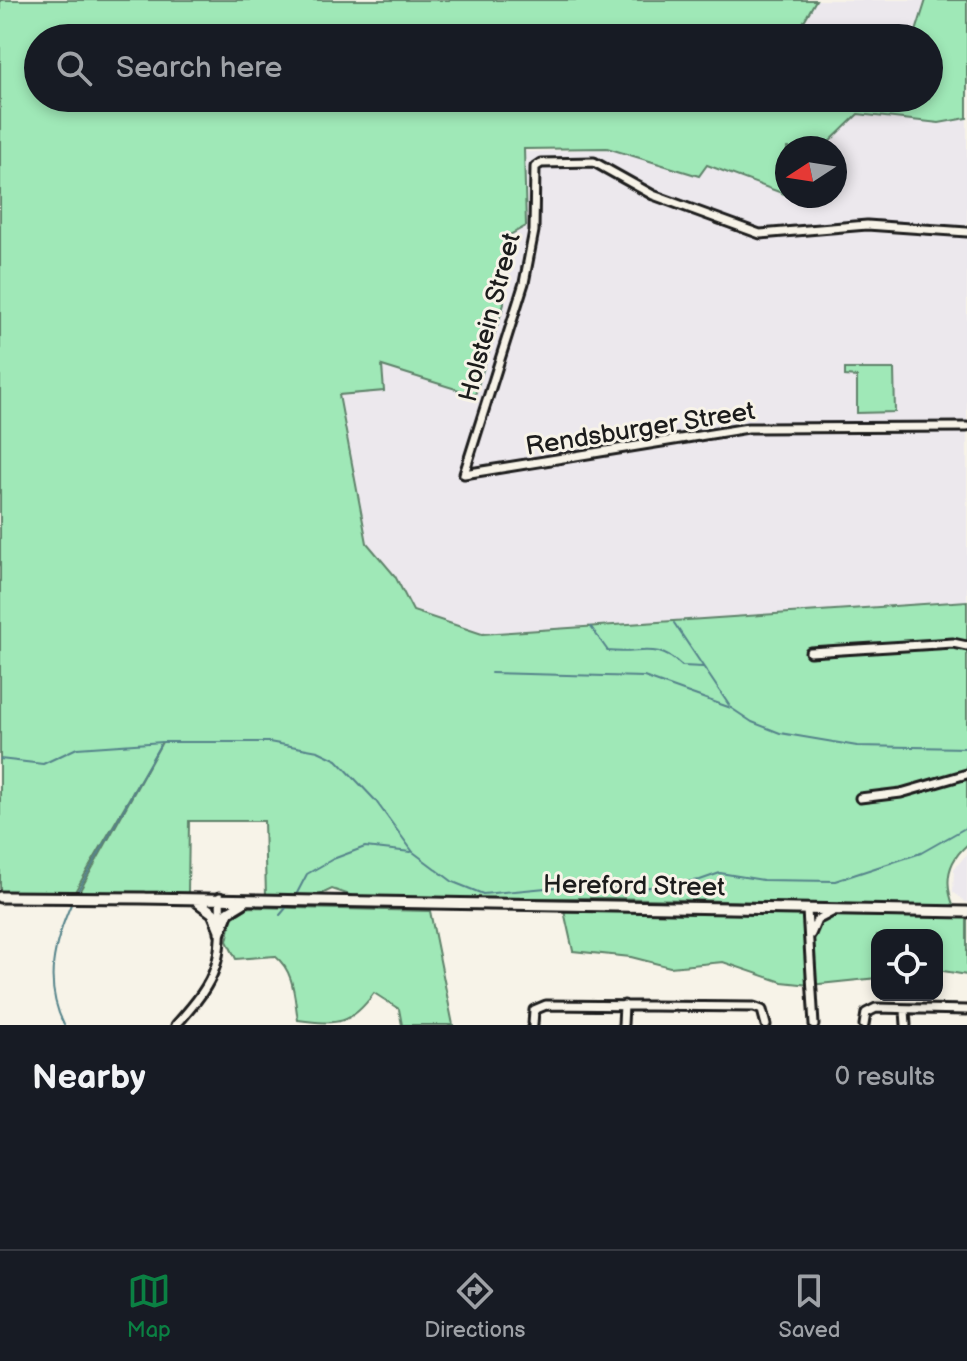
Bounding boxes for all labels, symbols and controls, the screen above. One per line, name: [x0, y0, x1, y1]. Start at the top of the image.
search box: [24, 24, 943, 112]
icon: search: [52, 46, 96, 90]
text: Search here: [116, 50, 282, 86]
north arrow: [775, 136, 847, 208]
street label: Holstein Street: [453, 229, 528, 405]
street label: Rendsburger Street: [523, 396, 757, 463]
street label: Hereford Street: [543, 869, 725, 904]
map controls: [871, 929, 943, 1001]
button: locate: [871, 929, 943, 1001]
text: Nearby: [32, 1057, 146, 1098]
text: 0 results: [835, 1062, 935, 1093]
tab: Map: [127, 1269, 171, 1344]
tab: Directions: [424, 1269, 525, 1344]
tab: Saved: [779, 1269, 840, 1344]

